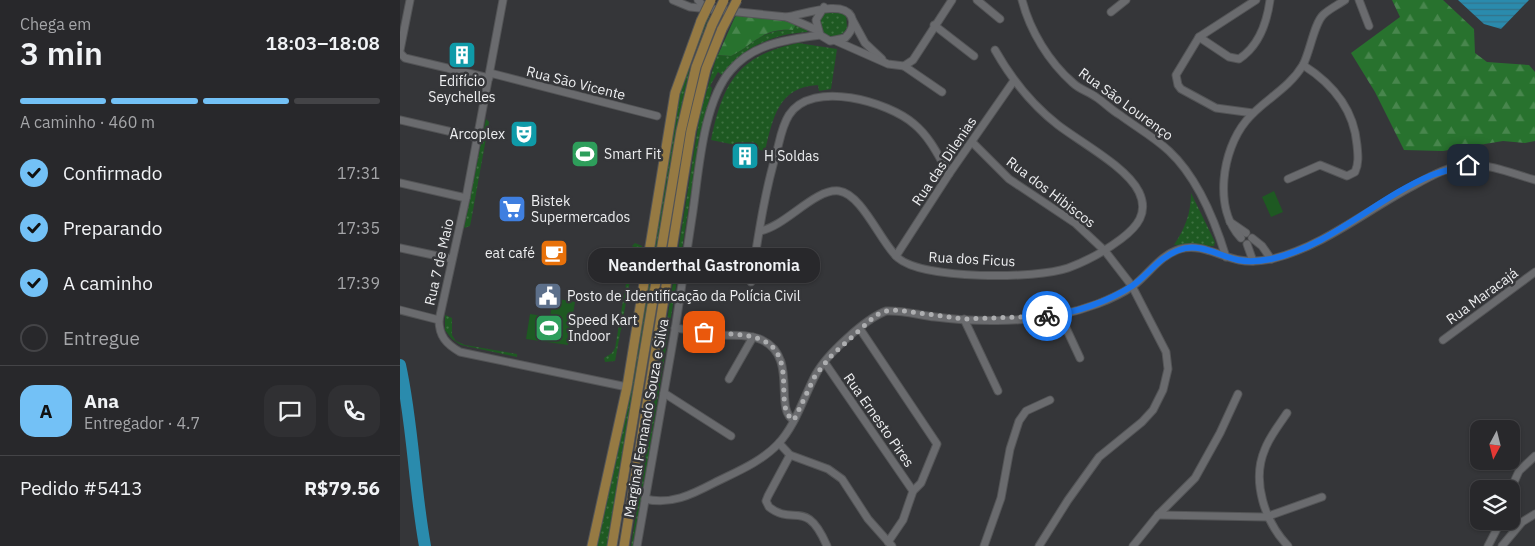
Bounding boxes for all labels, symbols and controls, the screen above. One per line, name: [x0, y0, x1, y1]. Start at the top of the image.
text: Chega em: [20, 14, 91, 34]
text: 18:03–18:08: [266, 31, 380, 55]
text: 3 min: [20, 32, 103, 74]
building icon: Edifício Seychelles: [447, 40, 477, 70]
street label: Rua São Vicente: [525, 62, 628, 104]
street label: Rua São Lourenço: [1075, 64, 1177, 144]
place label: Edifício Seychelles: [428, 72, 496, 106]
text: A caminho · 460 m: [20, 112, 155, 132]
street label: Rua das Dilenias: [908, 113, 981, 209]
theatre icon: Arcoplex: [509, 119, 539, 149]
place label: Arcoplex: [450, 125, 505, 143]
sports icon: Smart Fit: [570, 139, 600, 169]
building icon: H Soldas: [730, 141, 760, 171]
pin: [1447, 144, 1489, 186]
place label: Smart Fit: [604, 145, 662, 163]
place label: H Soldas: [764, 147, 820, 165]
icon: home: [1454, 151, 1482, 179]
street label: Rua dos Hibiscos: [1003, 153, 1099, 232]
icon: check: [20, 159, 48, 187]
text: Confirmado: [63, 161, 162, 185]
text: 17:31: [337, 163, 380, 183]
place label: Bistek Supermercados: [531, 192, 630, 226]
supermarket icon: Bistek Supermercados: [497, 194, 527, 224]
icon: check: [20, 214, 48, 242]
text: Preparando: [63, 216, 162, 240]
street label: Rua 7 de Maio: [420, 217, 458, 307]
text: 17:35: [337, 218, 380, 238]
cafe icon: eat café: [539, 238, 569, 268]
place label: eat café: [485, 244, 535, 262]
callout: Neanderthal Gastronomia: [588, 247, 820, 282]
street label: Rua dos Ficus: [928, 248, 1016, 270]
text: Neanderthal Gastronomia: [608, 255, 800, 275]
street label: Rua Maracajá: [1442, 264, 1522, 328]
icon: check: [20, 269, 48, 297]
text: A caminho: [63, 271, 153, 295]
text: 17:39: [337, 273, 380, 293]
public building icon: Posto de Identificação da Polícia Civil: [533, 281, 563, 311]
place label: Posto de Identificação da Polícia Civil: [567, 287, 801, 305]
courier: [1022, 291, 1072, 341]
icon: bike: [1033, 302, 1061, 330]
place label: Speed Kart Indoor: [568, 311, 637, 345]
pin: [683, 311, 725, 353]
sports icon: Speed Kart Indoor: [534, 313, 564, 343]
street label: Marginal Fernando Souza e Silva: [620, 317, 672, 519]
icon: bag: [690, 318, 718, 346]
text: Entregue: [63, 326, 140, 350]
street label: Rua Ernesto Pires: [840, 369, 918, 471]
button: chat: [264, 385, 316, 437]
button: phone: [328, 385, 380, 437]
text: Ana: [84, 389, 119, 413]
text: A: [39, 399, 53, 423]
text: Entregador · 4.7: [84, 413, 200, 433]
north arrow: [1470, 420, 1520, 470]
map controls: [1470, 420, 1520, 530]
text: Pedido #5413: [20, 476, 143, 500]
text: R$79.56: [304, 476, 380, 500]
button: layers: [1470, 480, 1520, 530]

